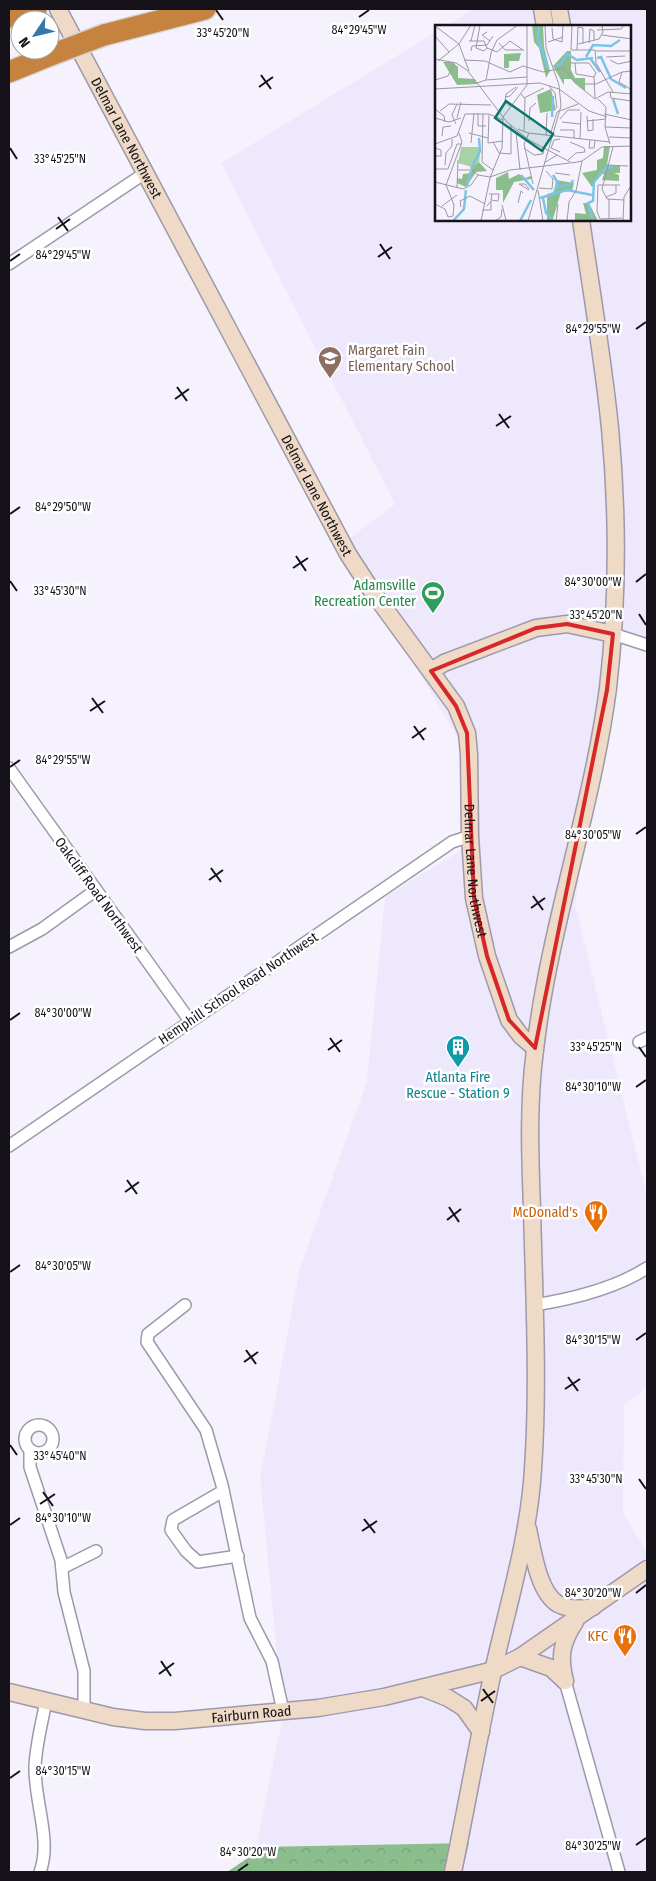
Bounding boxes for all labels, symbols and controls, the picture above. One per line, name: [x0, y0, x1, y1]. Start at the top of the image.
north arrow: [10, 10, 60, 60]
text: 84°29'45"W: [332, 23, 386, 37]
inset map: [435, 25, 631, 221]
text: 33°45'20"N: [197, 26, 249, 40]
text: N: [15, 34, 34, 50]
street label: Delmar Lane Northwest: [87, 75, 165, 202]
text: 33°45'25"N: [34, 152, 86, 166]
text: 84°29'45"W: [36, 248, 90, 262]
text: 84°29'55"W: [565, 322, 621, 336]
place label: Margaret Fain Elementary School: [348, 342, 455, 375]
school or university icon: Margaret Fain Elementary School: [317, 345, 343, 379]
street label: Delmar Lane Northwest: [277, 432, 356, 559]
text: 84°29'50"W: [35, 500, 91, 514]
text: 84°30'00"W: [564, 575, 622, 589]
place label: Adamsville Recreation Center: [314, 577, 416, 610]
sports icon: Adamsville Recreation Center: [420, 580, 446, 614]
text: 33°45'30"N: [33, 584, 87, 598]
text: 33°45'20"N: [570, 608, 622, 622]
text: 84°29'55"W: [35, 753, 91, 767]
street label: Delmar Lane Northwest: [461, 803, 491, 939]
text: 84°30'05"W: [565, 828, 621, 842]
street label: Oakcliff Road Northwest: [51, 834, 146, 957]
street label: Hemphill School Road Northwest: [155, 928, 322, 1048]
text: 84°30'00"W: [34, 1006, 92, 1020]
building icon: Atlanta Fire Rescue - Station 9: [445, 1034, 471, 1068]
text: 33°45'25"N: [570, 1040, 622, 1054]
place label: Atlanta Fire Rescue - Station 9: [406, 1069, 510, 1102]
text: 84°30'10"W: [565, 1080, 621, 1094]
restaurant icon: McDonald's: [583, 1199, 609, 1233]
place label: McDonald's: [513, 1204, 578, 1221]
text: 84°30'05"W: [35, 1259, 91, 1273]
text: 84°30'15"W: [566, 1333, 620, 1347]
text: 33°45'40"N: [34, 1449, 87, 1463]
text: 33°45'30"N: [569, 1472, 623, 1486]
text: 84°30'10"W: [35, 1511, 91, 1525]
text: 84°30'20"W: [565, 1586, 621, 1600]
restaurant icon: KFC: [612, 1623, 638, 1657]
place label: KFC: [588, 1628, 608, 1645]
street label: Fairburn Road: [211, 1702, 292, 1727]
text: 84°30'15"W: [36, 1764, 90, 1778]
text: 84°30'25"W: [565, 1839, 621, 1853]
text: 84°30'20"W: [220, 1845, 276, 1859]

